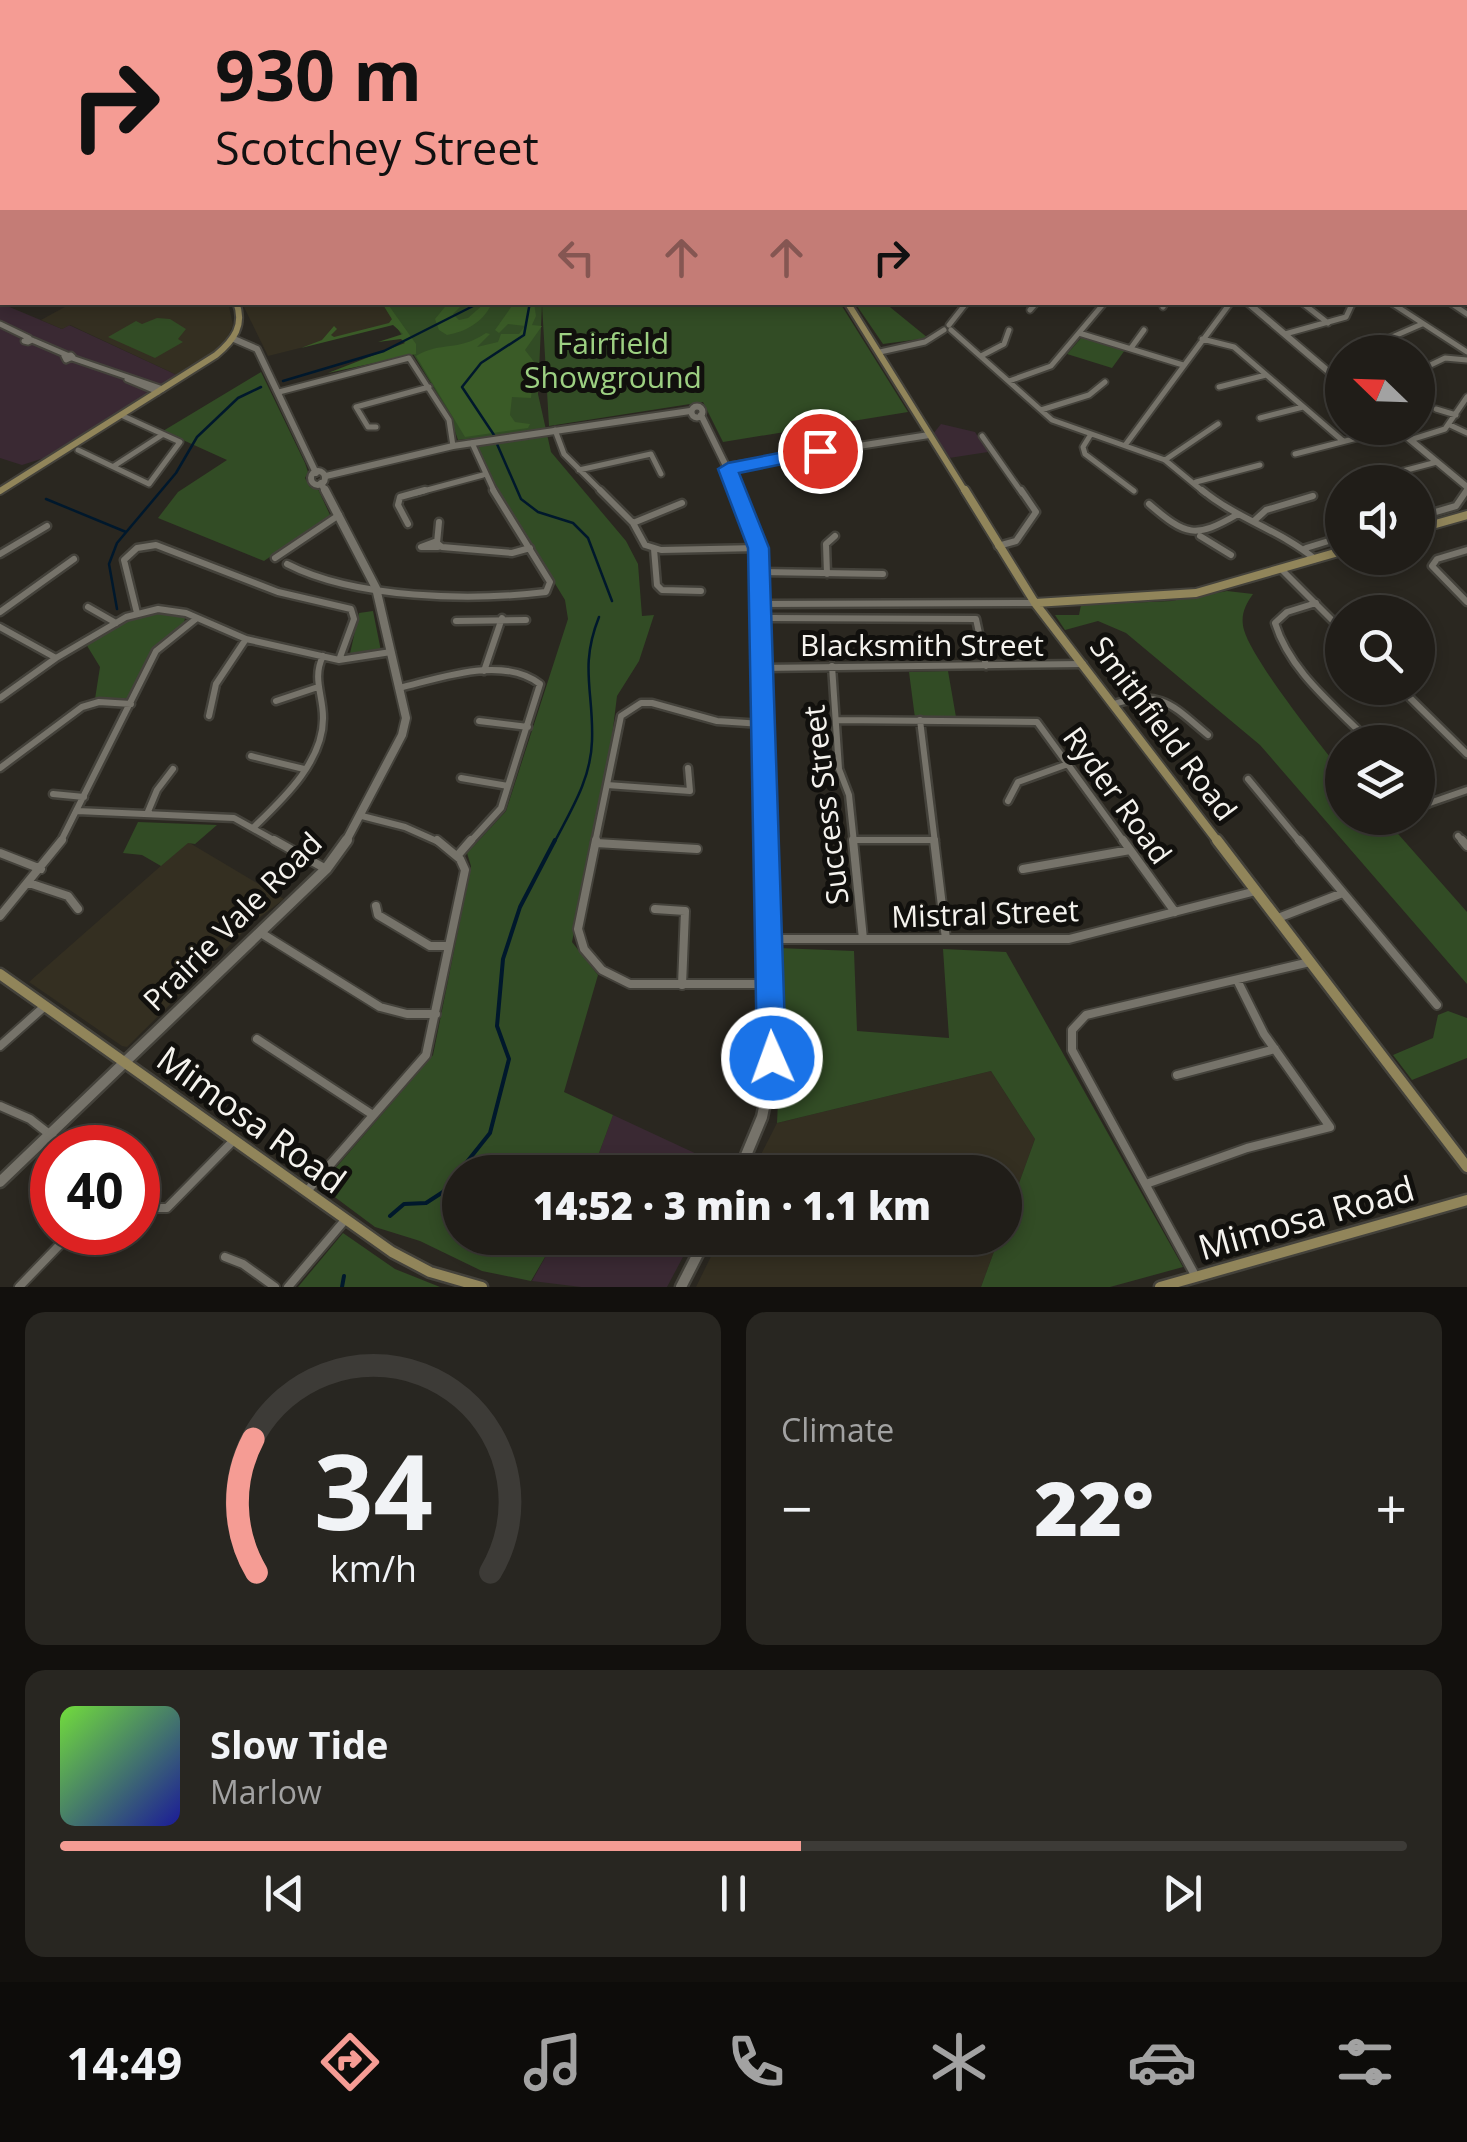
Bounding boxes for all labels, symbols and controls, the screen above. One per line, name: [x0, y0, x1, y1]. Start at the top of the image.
text: 930 m: [215, 26, 422, 122]
icon: right: [50, 40, 180, 170]
text: Scotchey Street: [215, 117, 539, 178]
icon: left: [549, 230, 604, 285]
icon: ahead: [654, 230, 709, 285]
icon: ahead: [759, 230, 814, 285]
icon: right: [864, 230, 919, 285]
park label: Fairfield Showground: [524, 322, 702, 397]
north arrow: [1325, 335, 1435, 445]
map controls: [1325, 335, 1435, 835]
pin: [778, 409, 863, 494]
icon: arrive: [793, 424, 848, 479]
button: sound: [1325, 465, 1435, 575]
button: search: [1325, 595, 1435, 705]
street label: Blacksmith Street: [800, 624, 1044, 665]
street label: Smithfield Road: [1081, 628, 1247, 828]
street label: Success Street: [792, 703, 858, 907]
street label: Ryder Road: [1054, 718, 1182, 872]
button: layers: [1325, 725, 1435, 835]
street label: Prairie Vale Road: [134, 823, 330, 1019]
street label: Mistral Street: [891, 889, 1079, 937]
position arrow: [720, 1006, 824, 1110]
street label: Mimosa Road: [148, 1035, 356, 1203]
speed limit sign: 40: [30, 1125, 160, 1255]
street label: Mimosa Road: [1193, 1164, 1419, 1270]
text: 14:52 · 3 min · 1.1 km: [533, 1179, 931, 1231]
text: Climate: [781, 1408, 894, 1451]
text: 34: [314, 1419, 432, 1560]
text: 22°: [1034, 1456, 1154, 1558]
text: −: [781, 1470, 812, 1545]
text: +: [1376, 1470, 1407, 1545]
text: km/h: [330, 1544, 416, 1592]
text: Slow Tide: [210, 1718, 389, 1770]
text: Marlow: [210, 1770, 322, 1813]
icon: previous: [257, 1866, 312, 1921]
icon: pause: [706, 1866, 761, 1921]
icon: next: [1155, 1866, 1210, 1921]
icon: directions: [315, 2027, 385, 2097]
icon: music: [518, 2027, 588, 2097]
icon: phone: [721, 2027, 791, 2097]
icon: climate: [924, 2027, 994, 2097]
icon: car: [1127, 2027, 1197, 2097]
icon: filters: [1330, 2027, 1400, 2097]
text: 14:49: [67, 2032, 182, 2093]

